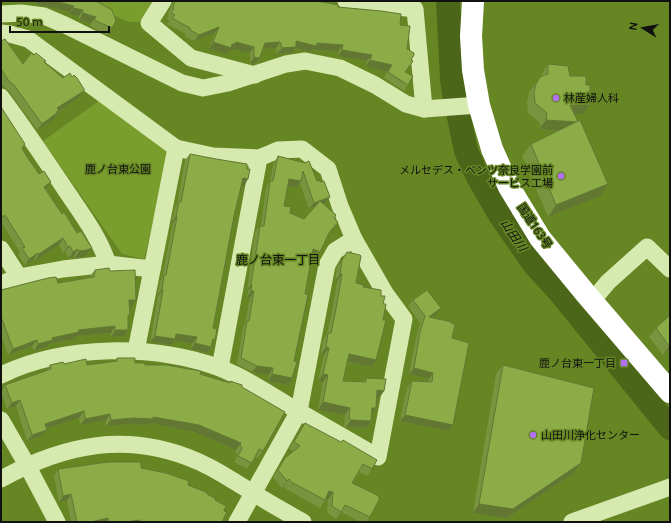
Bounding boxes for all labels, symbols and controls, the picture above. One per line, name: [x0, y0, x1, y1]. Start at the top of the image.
scale bar: [10, 8, 109, 34]
north arrow: [623, 8, 663, 48]
text: 50 m: [16, 15, 43, 28]
text: N: [627, 21, 640, 31]
place label: 林産婦人科: [564, 92, 619, 104]
marker: 林産婦人科: [551, 93, 561, 103]
park label: 鹿ノ台東公園: [85, 163, 151, 175]
place label: メルセデス・ベンツ奈良学園前 サービス工場: [399, 164, 553, 189]
marker: メルセデス・ベンツ奈良学園前 サービス工場: [556, 171, 566, 181]
street label: 国道163号: [516, 201, 554, 251]
water label: 山田川: [498, 217, 531, 255]
district label: 鹿ノ台東一丁目: [236, 253, 320, 266]
place label: 鹿ノ台東一丁目: [539, 357, 616, 369]
marker: 鹿ノ台東一丁目: [619, 358, 629, 368]
place label: 山田川浄化センター: [541, 429, 640, 441]
marker: 山田川浄化センター: [528, 430, 538, 440]

